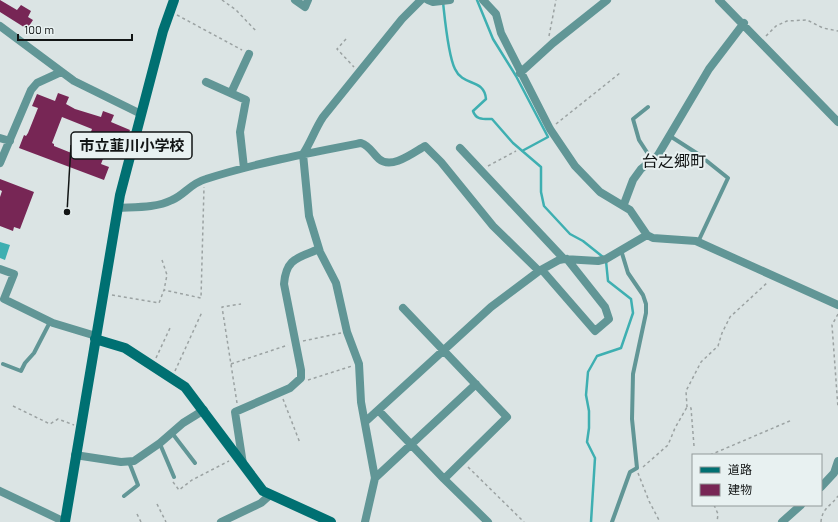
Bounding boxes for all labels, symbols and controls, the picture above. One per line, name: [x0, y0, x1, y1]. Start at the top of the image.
scale bar: [18, 16, 132, 42]
text: 100 m: [24, 22, 54, 36]
callout: 市立韮川小学校: [71, 132, 192, 159]
text: 市立韮川小学校: [79, 136, 185, 154]
district label: 台之郷町: [642, 151, 706, 170]
legend: [692, 454, 822, 506]
text: 道路: [728, 462, 752, 476]
text: 建物: [728, 482, 752, 496]

